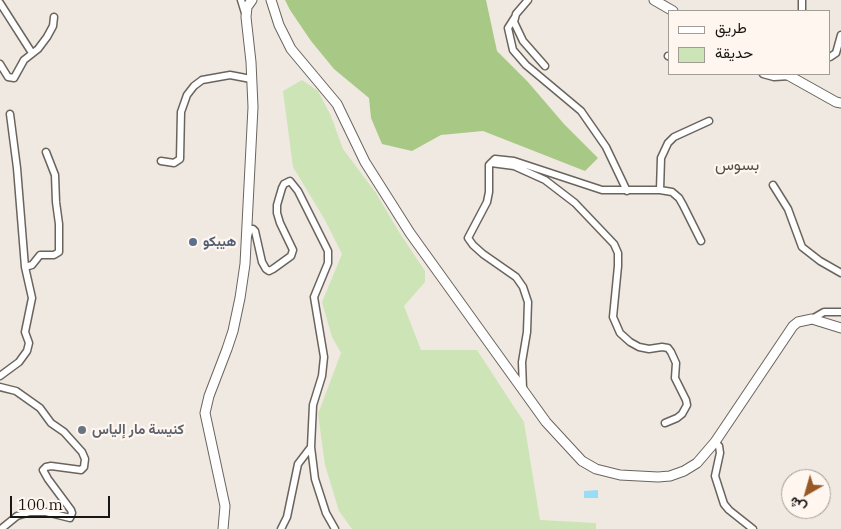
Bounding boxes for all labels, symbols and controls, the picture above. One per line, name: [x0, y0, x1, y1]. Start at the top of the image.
legend: [668, 10, 831, 75]
text: طريق: [715, 18, 747, 37]
text: حديقة: [715, 43, 753, 62]
district label: بسوس: [715, 155, 759, 175]
place label: هيبكو: [203, 234, 236, 250]
marker: هيبكو: [187, 236, 199, 248]
place label: كنيسة مار إلياس: [92, 422, 184, 438]
marker: كنيسة مار إلياس: [76, 424, 88, 436]
north arrow: [781, 469, 831, 519]
scale bar: [12, 486, 112, 518]
text: ش: [785, 493, 810, 517]
text: 100 m: [18, 495, 63, 514]

